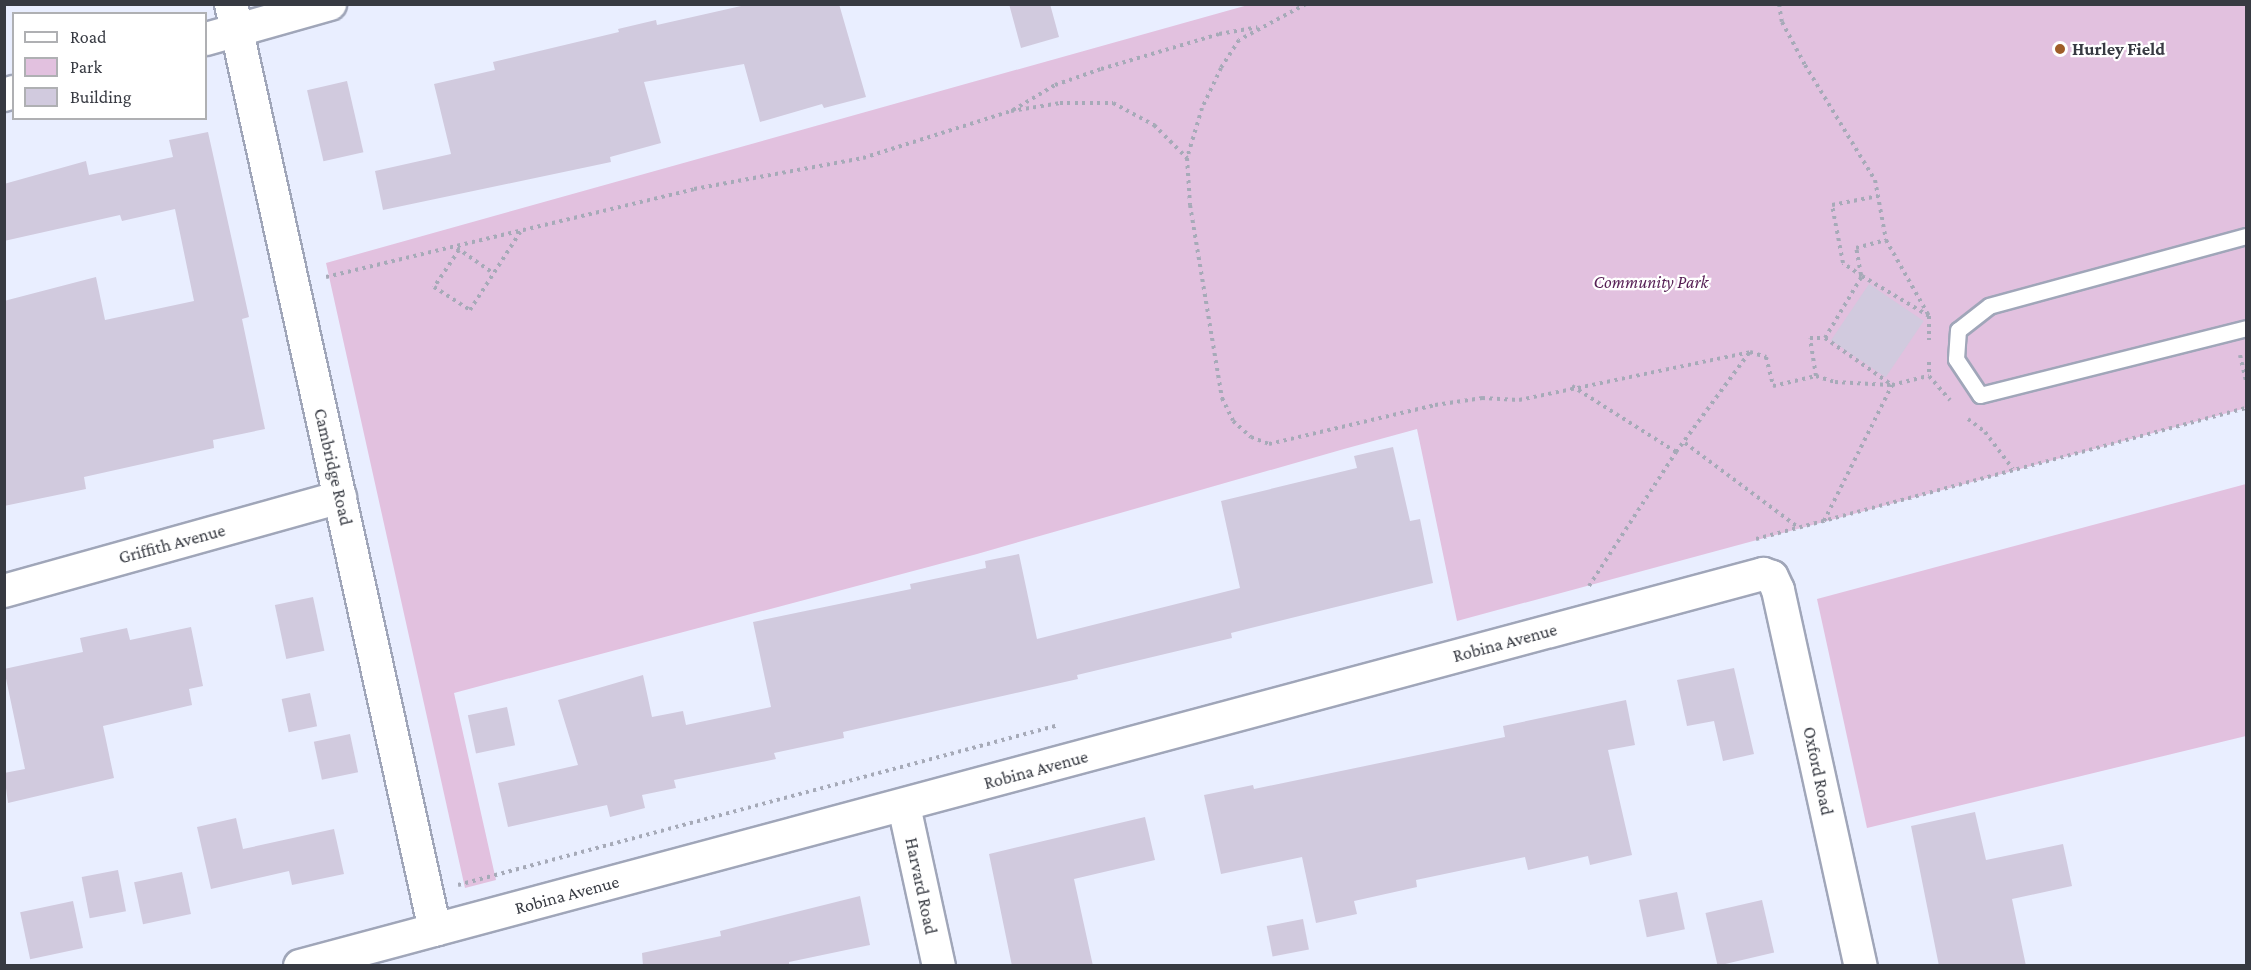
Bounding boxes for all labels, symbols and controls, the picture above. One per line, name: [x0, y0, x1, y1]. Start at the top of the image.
legend: [12, 12, 207, 120]
text: Road: [70, 27, 107, 47]
place label: Hurley Field: [2072, 38, 2165, 60]
marker: Hurley Field: [2053, 42, 2067, 56]
text: Park: [70, 57, 102, 77]
text: Building: [70, 87, 131, 107]
park label: Community Park: [1594, 271, 1708, 293]
street label: Cambridge Road: [309, 406, 357, 528]
street label: Griffith Avenue: [116, 519, 228, 569]
street label: Robina Avenue: [1451, 619, 1559, 667]
street label: Oxford Road: [1798, 725, 1838, 817]
street label: Robina Avenue: [982, 746, 1090, 794]
street label: Harvard Road: [900, 836, 942, 936]
street label: Robina Avenue: [513, 871, 621, 919]

